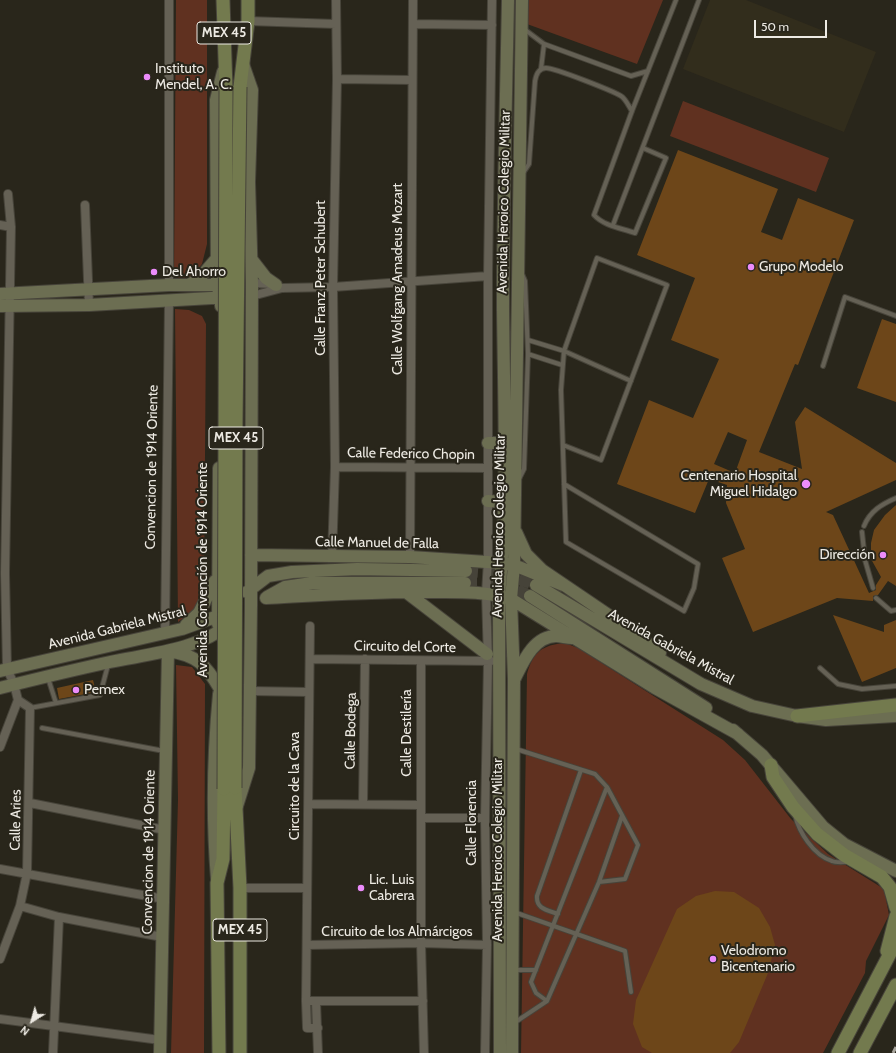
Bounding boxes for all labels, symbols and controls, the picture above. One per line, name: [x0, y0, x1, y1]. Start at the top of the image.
scale bar: [756, 12, 829, 38]
text: 50 m: [761, 19, 789, 34]
road number: MEX 45: [197, 22, 251, 44]
place label: Instituto Mendel, A. C.: [155, 61, 232, 94]
marker: Instituto Mendel, A. C.: [142, 72, 152, 82]
street label: Avenida Heroico Colegio Militar: [494, 110, 514, 294]
street label: Calle Wolfgang Amadeus Mozart: [390, 183, 406, 375]
street label: Calle Franz Peter Schubert: [313, 200, 329, 356]
place label: Grupo Modelo: [759, 259, 844, 275]
marker: Grupo Modelo: [746, 262, 756, 272]
place label: Del Ahorro: [162, 264, 226, 280]
marker: Del Ahorro: [149, 267, 159, 277]
street label: Convencion de 1914 Oriente: [142, 385, 162, 549]
road number: MEX 45: [209, 427, 263, 449]
street label: Avenida Heroico Colegio Militar: [489, 434, 509, 618]
street label: Calle Federico Chopin: [347, 444, 475, 464]
street label: Avenida Convención de 1914 Oriente: [195, 462, 211, 678]
place label: Centenario Hospital Miguel Hidalgo: [680, 468, 797, 500]
marker: Centenario Hospital Miguel Hidalgo: [800, 478, 812, 490]
street label: Calle Manuel de Falla: [315, 534, 439, 552]
place label: Dirección: [819, 547, 875, 563]
marker: Dirección: [878, 550, 888, 560]
street label: Avenida Gabriela Mistral: [46, 603, 188, 653]
street label: Avenida Gabriela Mistral: [605, 605, 737, 689]
street label: Circuito del Corte: [354, 638, 456, 656]
place label: Pemex: [84, 682, 125, 698]
marker: Pemex: [71, 685, 81, 695]
street label: Calle Destilería: [399, 689, 415, 777]
street label: Calle Bodega: [342, 692, 360, 770]
street label: Circuito de la Cava: [287, 732, 303, 840]
street label: Avenida Heroico Colegio Militar: [490, 758, 506, 942]
street label: Convencion de 1914 Oriente: [139, 770, 159, 934]
street label: Calle Florencia: [464, 780, 480, 866]
street label: Calle Aries: [7, 789, 25, 851]
place label: Lic. Luis Cabrera: [369, 872, 415, 904]
marker: Lic. Luis Cabrera: [356, 883, 366, 893]
road number: MEX 45: [213, 919, 267, 941]
street label: Circuito de los Almárcigos: [321, 924, 473, 940]
place label: Velodromo Bicentenario: [721, 943, 795, 976]
marker: Velodromo Bicentenario: [708, 954, 718, 964]
north arrow: [12, 1001, 52, 1041]
text: N: [17, 1023, 32, 1039]

